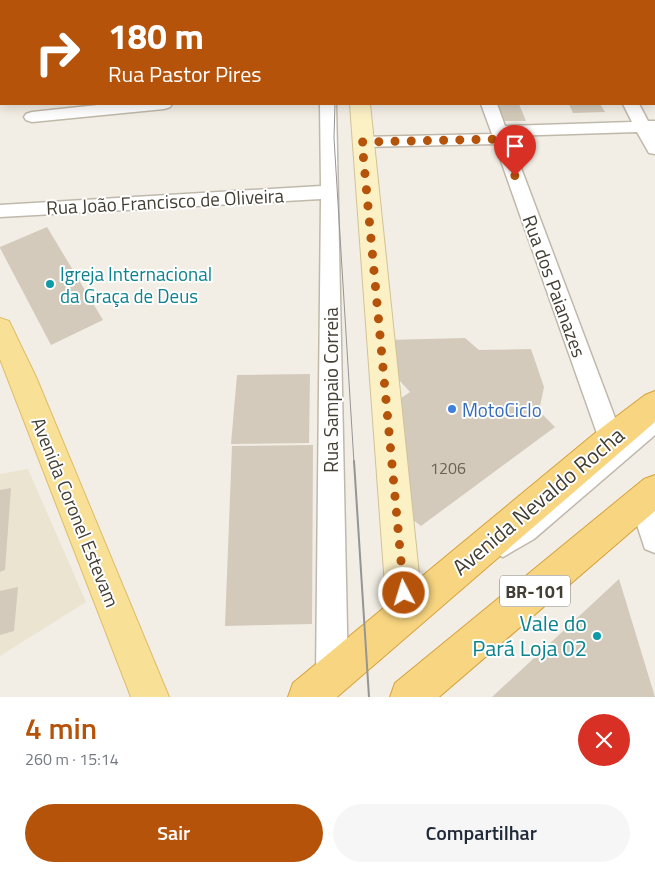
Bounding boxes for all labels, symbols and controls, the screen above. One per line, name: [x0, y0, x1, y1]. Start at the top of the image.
text: 180 m: [108, 9, 204, 63]
icon: right: [25, 20, 90, 85]
text: Rua Pastor Pires: [108, 57, 262, 91]
pin: [494, 125, 536, 176]
icon: arrive: [501, 132, 529, 160]
street label: Rua João Francisco de Oliveira: [45, 180, 285, 222]
street label: Rua dos Paianazes: [516, 211, 594, 361]
place label: Igreja Internacional da Graça de Deus: [60, 259, 212, 310]
marker: Igreja Internacional da Graça de Deus: [44, 278, 56, 290]
street label: Rua Sampaio Correia: [316, 307, 345, 473]
place label: MotoCiclo: [462, 395, 542, 424]
marker: MotoCiclo: [446, 403, 458, 415]
street label: Avenida Coronel Estevam: [25, 413, 127, 611]
street label: Avenida Nevaldo Rocha: [444, 419, 632, 583]
house number: 1206: [430, 456, 466, 480]
position arrow: [377, 566, 429, 618]
road number: BR-101: [500, 576, 570, 606]
place label: Vale do Pará Loja 02: [472, 606, 587, 665]
marker: Vale do Pará Loja 02: [591, 630, 603, 642]
text: 4 min: [25, 705, 97, 751]
button: close: [578, 714, 630, 766]
text: 260 m · 15:14: [25, 747, 119, 771]
button: Sair: [25, 804, 323, 862]
button: Compartilhar: [333, 804, 630, 862]

